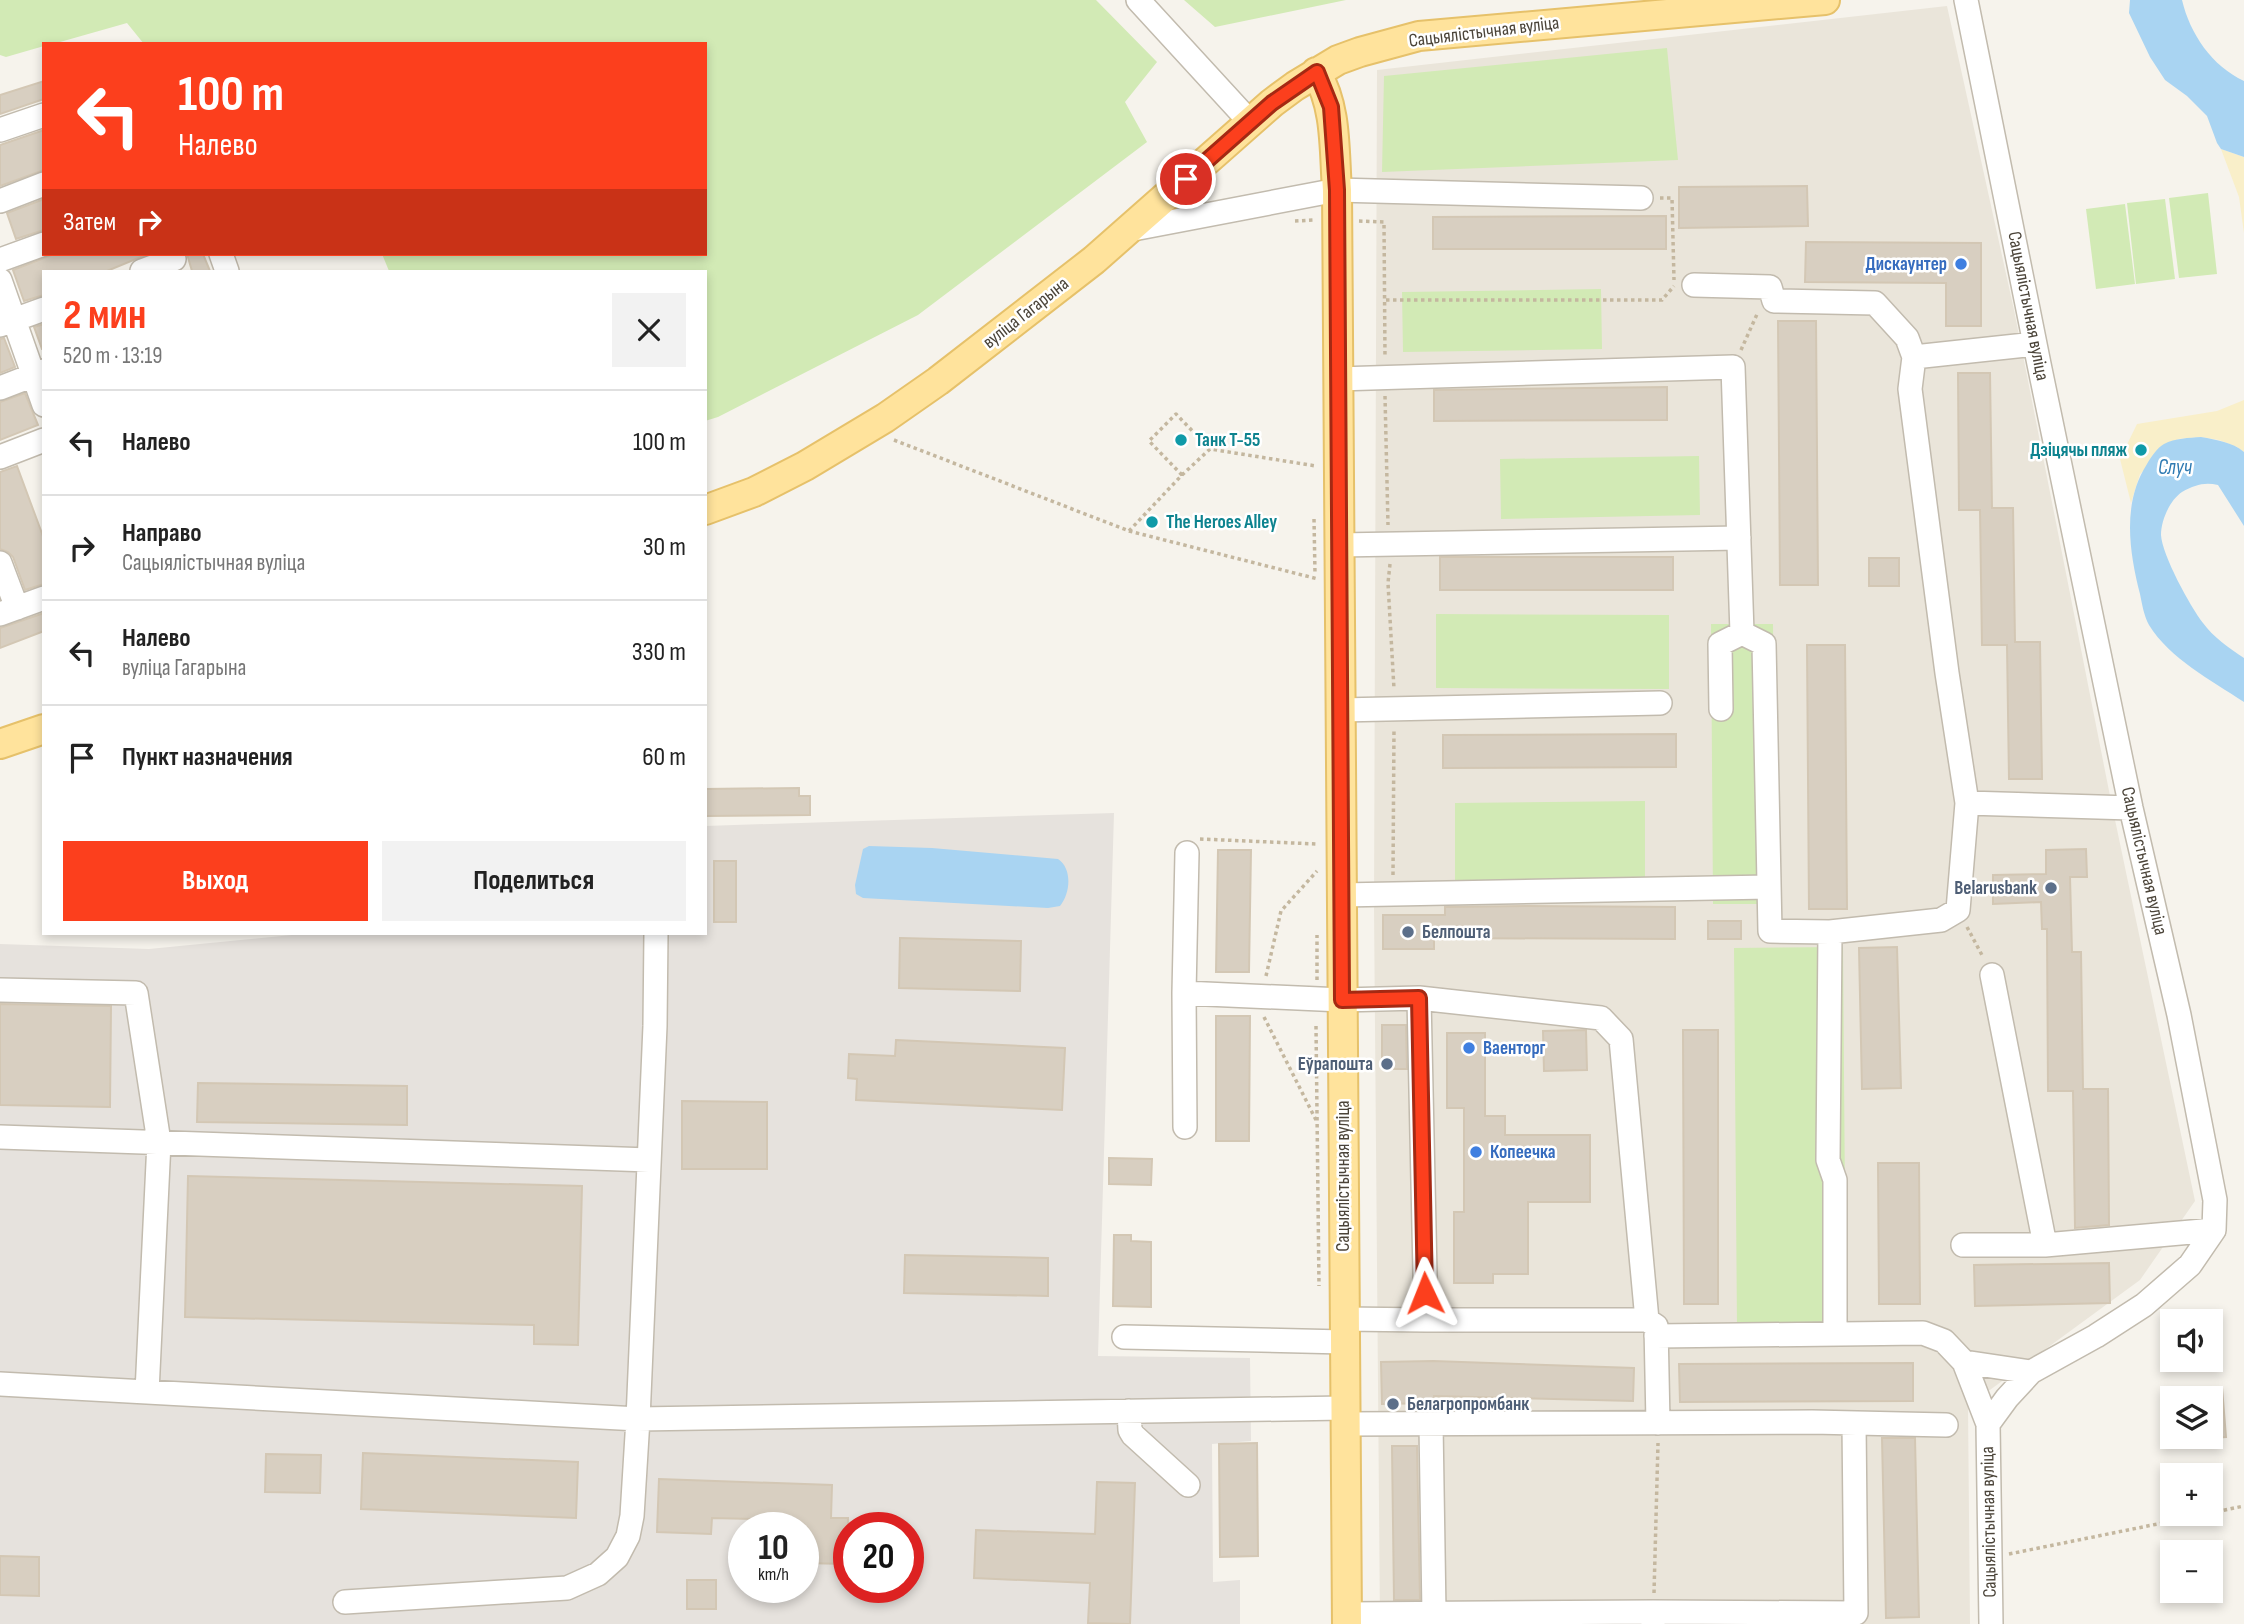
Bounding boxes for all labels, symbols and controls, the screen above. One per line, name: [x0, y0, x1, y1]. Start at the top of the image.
street label: Сацыялістычная вуліца: [1407, 11, 1561, 53]
text: 100 m: [178, 66, 284, 125]
icon: left: [63, 70, 154, 161]
text: Налево: [178, 126, 258, 165]
pin: [1156, 149, 1216, 209]
icon: arrive: [1167, 160, 1205, 198]
icon: right: [130, 203, 168, 241]
text: Затем: [63, 207, 116, 238]
street label: Сацыялістычная вуліца: [2002, 229, 2054, 383]
place label: Дискаунтер: [1866, 253, 1947, 276]
marker: Дискаунтер: [1953, 256, 1969, 272]
street label: вуліца Гагарына: [978, 272, 1074, 354]
text: 2 мин: [63, 290, 146, 341]
button: close: [612, 293, 686, 367]
text: 520 m · 13:19: [63, 342, 163, 370]
icon: left: [63, 424, 101, 462]
text: Налево: [122, 427, 191, 458]
text: 100 m: [633, 427, 686, 458]
place label: Танк Т-55: [1195, 429, 1260, 452]
marker: Танк Т-55: [1173, 432, 1189, 448]
place label: Дзіцячы пляж: [2030, 439, 2127, 462]
marker: Дзіцячы пляж: [2133, 442, 2149, 458]
water label: Случ: [2158, 455, 2193, 480]
place label: The Heroes Alley: [1166, 511, 1277, 534]
marker: The Heroes Alley: [1144, 514, 1160, 530]
text: Направо: [122, 518, 201, 549]
icon: right: [63, 529, 101, 567]
text: 30 m: [643, 532, 686, 563]
text: Сацыялістычная вуліца: [122, 549, 305, 577]
text: Налево: [122, 623, 191, 654]
icon: left: [63, 634, 101, 672]
text: 330 m: [632, 637, 686, 668]
text: вуліца Гагарына: [122, 654, 246, 682]
icon: arrive: [63, 739, 101, 777]
text: Пункт назначения: [122, 742, 293, 773]
text: 60 m: [642, 742, 686, 773]
street label: Сацыялістычная вуліца: [2116, 785, 2172, 937]
button: Выход: [63, 841, 368, 921]
button: Поделиться: [382, 841, 686, 921]
place label: Belarusbank: [1954, 877, 2037, 900]
marker: Belarusbank: [2043, 880, 2059, 896]
place label: Белпошта: [1422, 921, 1491, 944]
marker: Белпошта: [1400, 924, 1416, 940]
place label: Ваенторг: [1483, 1037, 1546, 1060]
marker: Ваенторг: [1461, 1040, 1477, 1056]
place label: Еўрапошта: [1298, 1053, 1373, 1076]
marker: Еўрапошта: [1379, 1056, 1395, 1072]
street label: Сацыялістычная вуліца: [1332, 1100, 1355, 1252]
place label: Копеечка: [1490, 1141, 1556, 1164]
marker: Копеечка: [1468, 1144, 1484, 1160]
position arrow: [1388, 1256, 1462, 1330]
map controls: [2160, 1309, 2223, 1603]
button: sound: [2160, 1309, 2223, 1372]
button: layers: [2160, 1386, 2223, 1449]
place label: Белагропромбанк: [1407, 1393, 1529, 1416]
marker: Белагропромбанк: [1385, 1396, 1401, 1412]
street label: Сацыялістычная вуліца: [1976, 1446, 2002, 1598]
button: +: [2160, 1463, 2223, 1526]
speed limit sign: 20: [833, 1512, 924, 1603]
text: 10: [758, 1527, 789, 1570]
button: −: [2160, 1540, 2223, 1603]
text: km/h: [758, 1564, 789, 1585]

